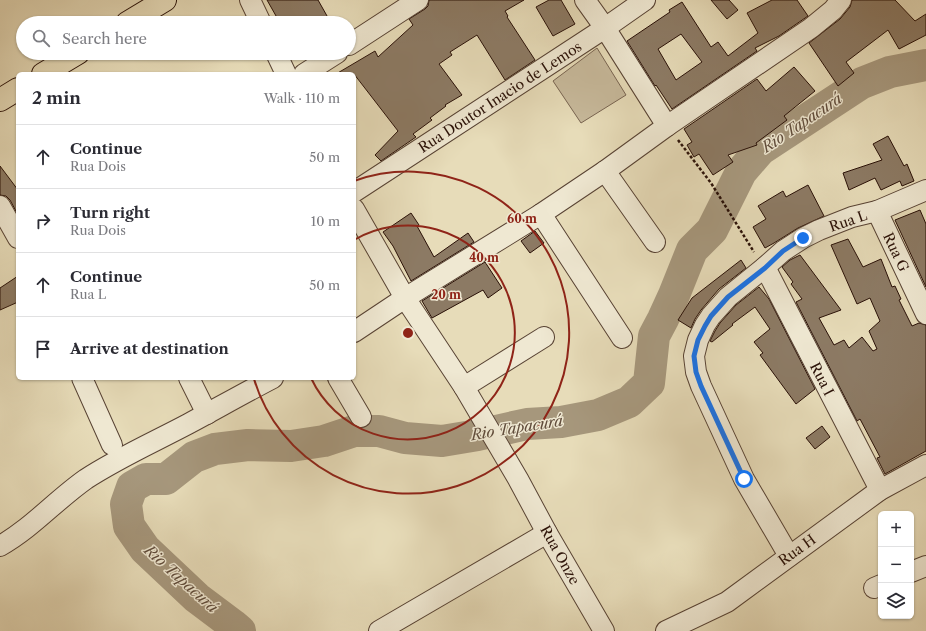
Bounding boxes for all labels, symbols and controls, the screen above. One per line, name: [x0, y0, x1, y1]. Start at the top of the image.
search box: [16, 16, 356, 60]
icon: search: [30, 27, 52, 49]
text: Search here: [62, 29, 147, 48]
street label: Rua Doutor Inacio de Lemos: [415, 37, 585, 157]
text: 2 min: [32, 88, 81, 108]
water label: Rio Tapacurá: [757, 89, 846, 157]
text: Walk · 110 m: [264, 90, 340, 106]
text: Continue: [70, 139, 142, 158]
icon: ahead: [32, 146, 54, 168]
text: 50 m: [309, 149, 340, 165]
text: Rua Dois: [70, 158, 126, 174]
text: Turn right: [70, 203, 150, 222]
street label: Rua L: [827, 206, 869, 236]
icon: right: [32, 210, 54, 232]
text: 60 m: [507, 211, 537, 226]
text: 10 m: [311, 213, 340, 229]
text: Rua Dois: [70, 222, 126, 238]
route end: [794, 229, 812, 247]
street label: Rua G: [879, 230, 913, 274]
text: 40 m: [469, 250, 499, 265]
text: Continue: [70, 267, 142, 286]
icon: ahead: [32, 274, 54, 296]
text: 50 m: [309, 277, 340, 293]
text: Rua L: [70, 286, 106, 302]
text: 20 m: [431, 287, 461, 302]
centre of rings: [401, 326, 415, 340]
icon: arrive: [32, 338, 54, 360]
text: Arrive at destination: [70, 339, 229, 358]
street label: Rua I: [806, 359, 838, 399]
water label: Rio Tapacurá: [469, 411, 564, 444]
route start: [735, 470, 753, 488]
map controls: [878, 511, 914, 619]
button: +: [878, 511, 914, 547]
street label: Rua Onze: [536, 522, 584, 588]
street label: Rua H: [775, 530, 819, 570]
water label: Rio Tapacurá: [140, 540, 222, 617]
button: −: [878, 547, 914, 583]
button: layers: [878, 583, 914, 619]

